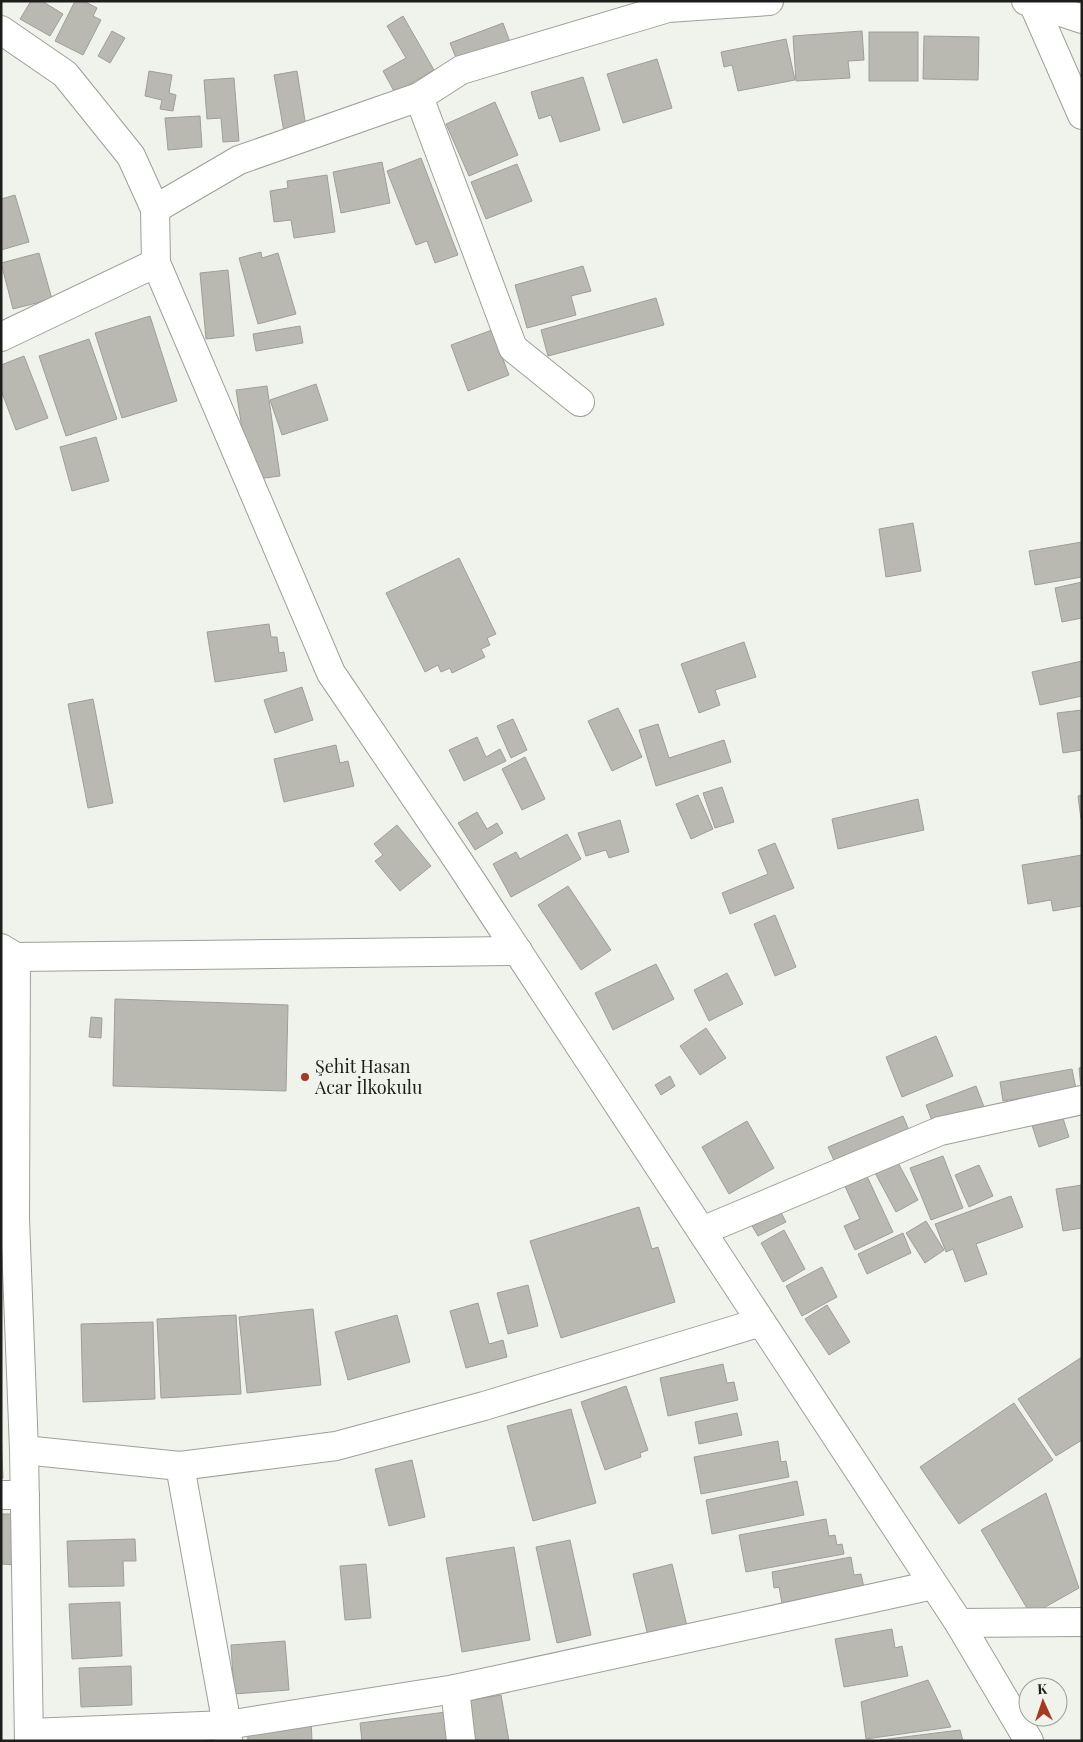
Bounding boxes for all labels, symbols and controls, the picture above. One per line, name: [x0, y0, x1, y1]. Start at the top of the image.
place label: Şehit Hasan Acar İlkokulu: [314, 1054, 423, 1099]
marker: Şehit Hasan Acar İlkokulu: [299, 1071, 311, 1083]
north arrow: [1018, 1677, 1068, 1727]
text: K: [1037, 1679, 1049, 1698]

